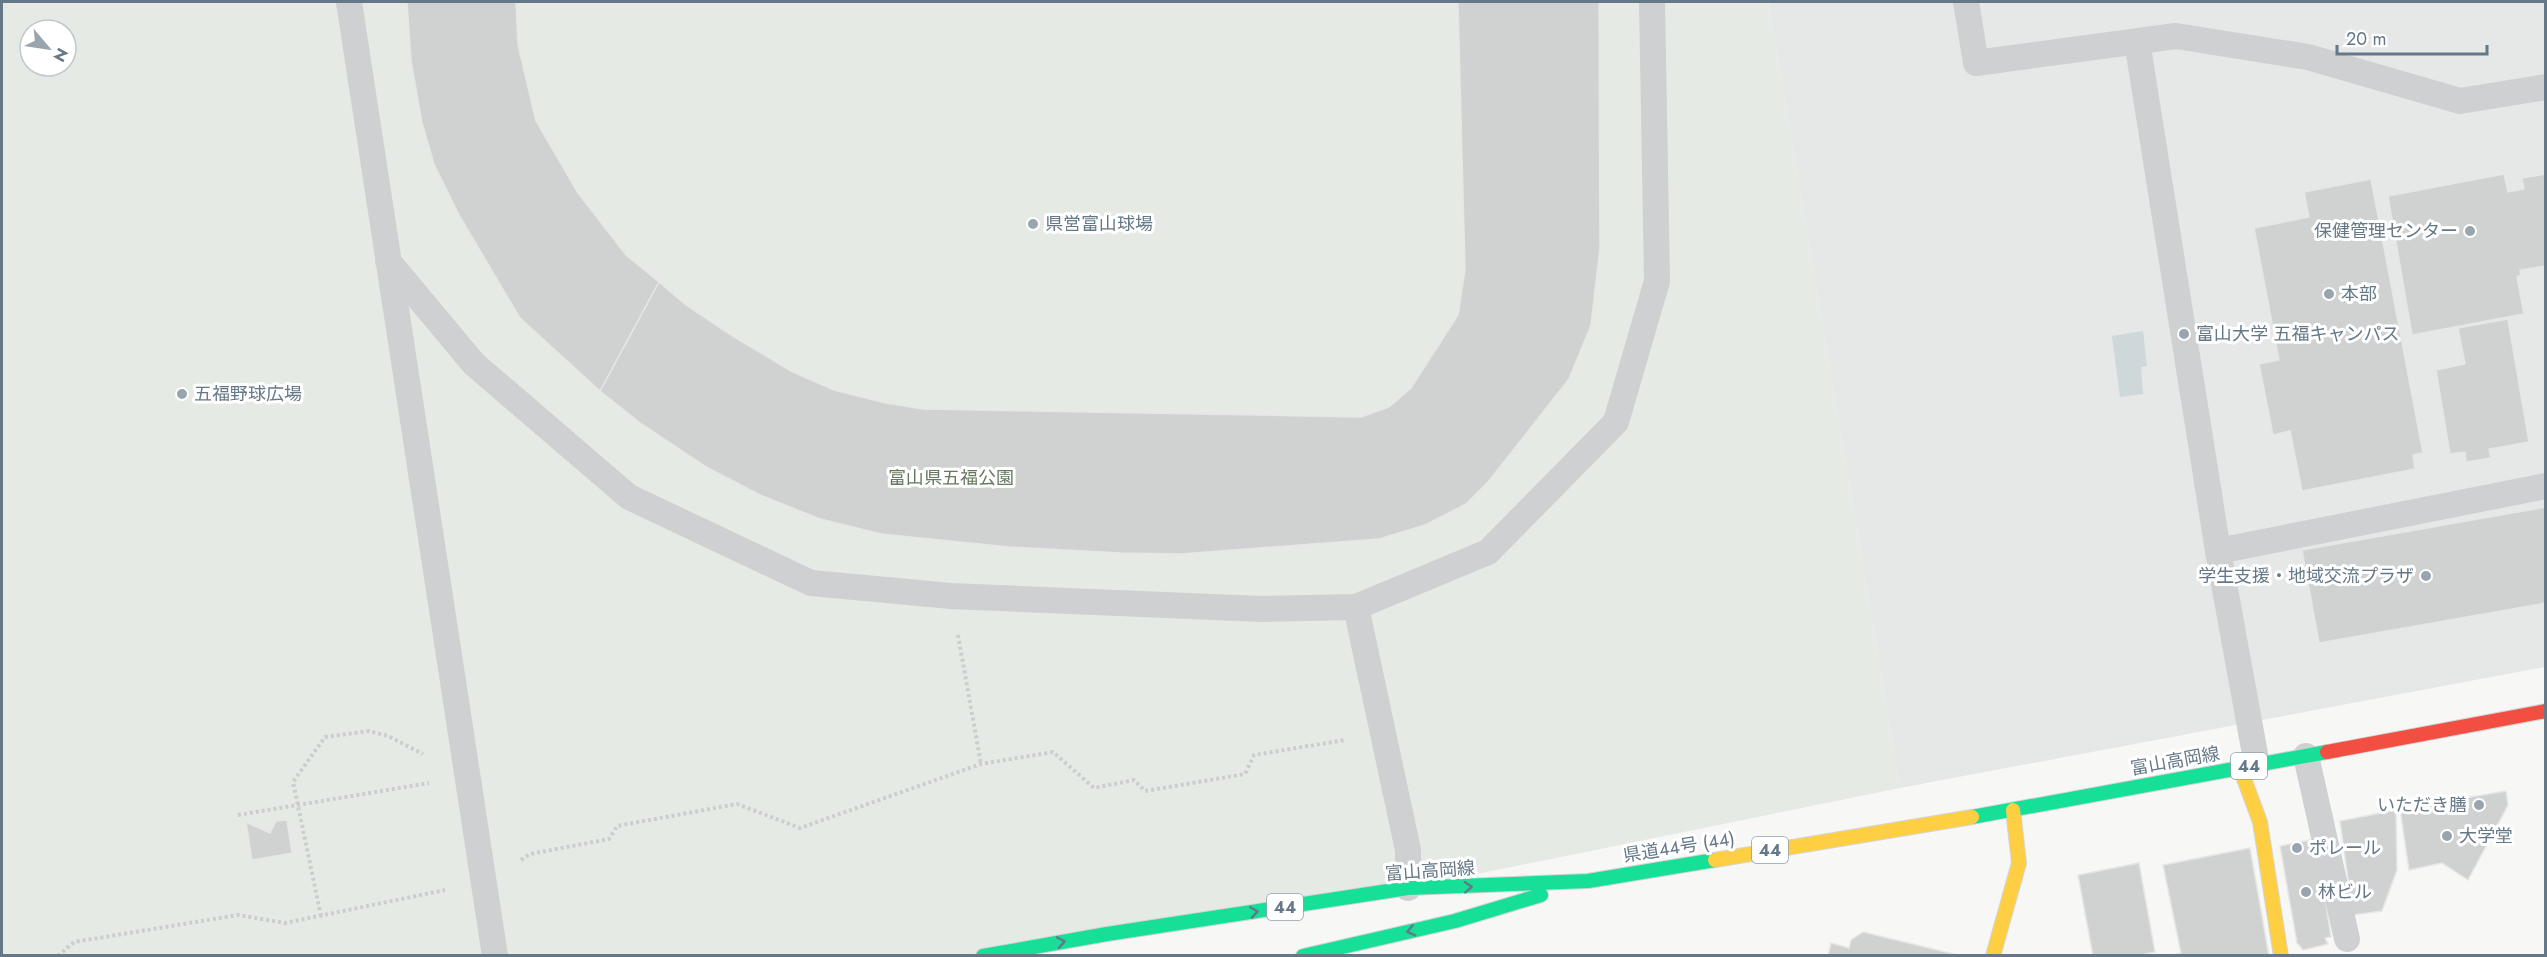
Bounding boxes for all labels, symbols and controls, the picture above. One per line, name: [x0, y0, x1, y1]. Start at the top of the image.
north arrow: [18, 18, 78, 78]
scale bar: [2337, 18, 2487, 56]
text: 20 m: [2346, 26, 2386, 52]
text: N: [48, 44, 74, 66]
place label: 県営富山球場: [1045, 211, 1153, 237]
marker: 県営富山球場: [1026, 217, 1040, 231]
place label: 保健管理センター: [2314, 218, 2458, 244]
marker: 保健管理センター: [2463, 224, 2477, 238]
place label: 本部: [2341, 281, 2377, 307]
marker: 本部: [2322, 287, 2336, 301]
place label: 富山大学 五福キャンパス: [2196, 321, 2399, 347]
marker: 富山大学 五福キャンパス: [2177, 327, 2191, 341]
place label: 五福野球広場: [194, 381, 302, 407]
marker: 五福野球広場: [175, 387, 189, 401]
park label: 富山県五福公園: [888, 465, 1014, 491]
place label: 学生支援・地域交流プラザ: [2198, 563, 2414, 589]
marker: 学生支援・地域交流プラザ: [2419, 569, 2433, 583]
street label: 富山高岡線: [2128, 740, 2222, 782]
road number: 44: [2231, 753, 2267, 779]
place label: いただき膳: [2377, 792, 2467, 818]
marker: いただき膳: [2472, 798, 2486, 812]
place label: 大学堂: [2459, 823, 2513, 849]
street label: 県道44号 (44): [1621, 825, 1737, 869]
marker: 大学堂: [2440, 829, 2454, 843]
place label: ポレール: [2309, 835, 2381, 861]
road number: 44: [1752, 837, 1788, 863]
marker: ポレール: [2290, 841, 2304, 855]
street label: 富山高岡線: [1384, 855, 1476, 887]
place label: 林ビル: [2318, 879, 2372, 905]
one-way arrow: [1464, 880, 1473, 893]
marker: 林ビル: [2299, 885, 2313, 899]
road number: 44: [1267, 894, 1303, 920]
one-way arrow: [1249, 906, 1259, 918]
one-way arrow: [1406, 924, 1416, 937]
one-way arrow: [1056, 936, 1066, 949]

